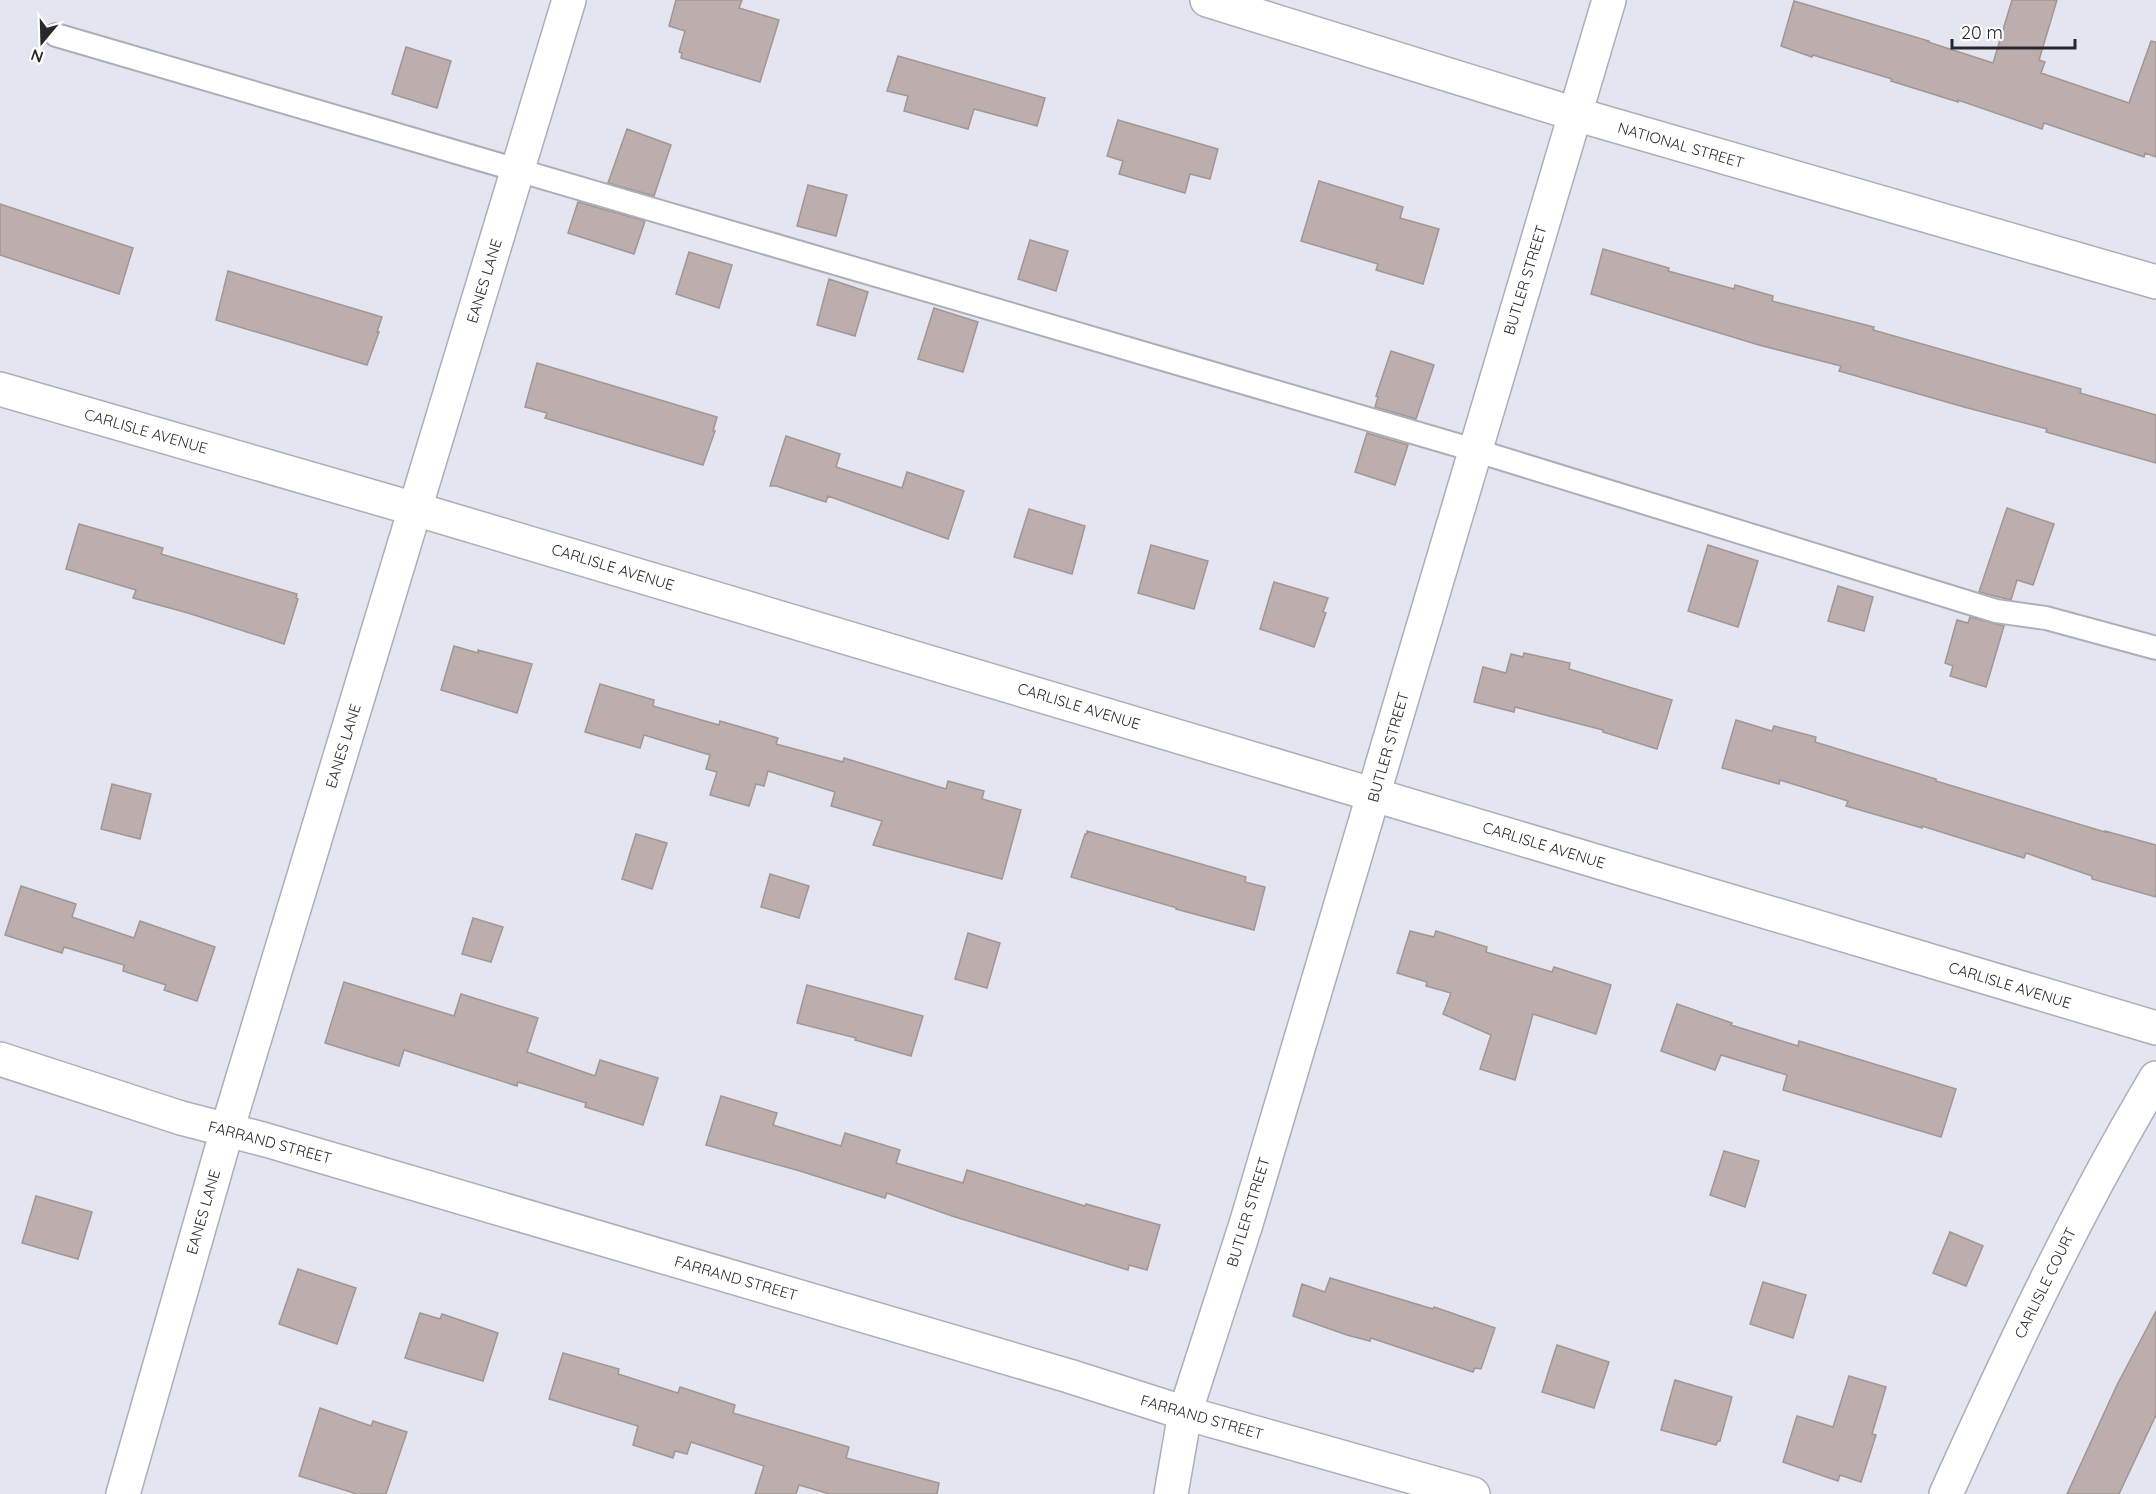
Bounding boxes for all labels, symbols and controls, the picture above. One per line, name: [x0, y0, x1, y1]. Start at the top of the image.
north arrow: [12, 12, 72, 72]
scale bar: [1952, 12, 2075, 50]
text: 20 m: [1961, 21, 2003, 44]
text: N: [28, 45, 46, 68]
street label: NATIONAL STREET: [1616, 118, 1746, 172]
street label: BUTLER STREET: [1499, 223, 1551, 337]
street label: EANES LANE: [462, 236, 506, 326]
street label: CARLISLE AVENUE: [82, 404, 210, 458]
street label: CARLISLE AVENUE: [549, 539, 677, 595]
street label: CARLISLE AVENUE: [1015, 678, 1143, 734]
street label: BUTLER STREET: [1363, 690, 1413, 804]
street label: EANES LANE: [321, 701, 365, 791]
street label: CARLISLE AVENUE: [1480, 817, 1608, 873]
street label: CARLISLE AVENUE: [1946, 957, 2074, 1013]
street label: FARRAND STREET: [206, 1116, 334, 1168]
street label: BUTLER STREET: [1222, 1155, 1274, 1269]
street label: EANES LANE: [182, 1167, 224, 1257]
street label: CARLISLE COURT: [2010, 1224, 2080, 1342]
street label: FARRAND STREET: [672, 1251, 800, 1305]
street label: FARRAND STREET: [1138, 1390, 1266, 1444]

